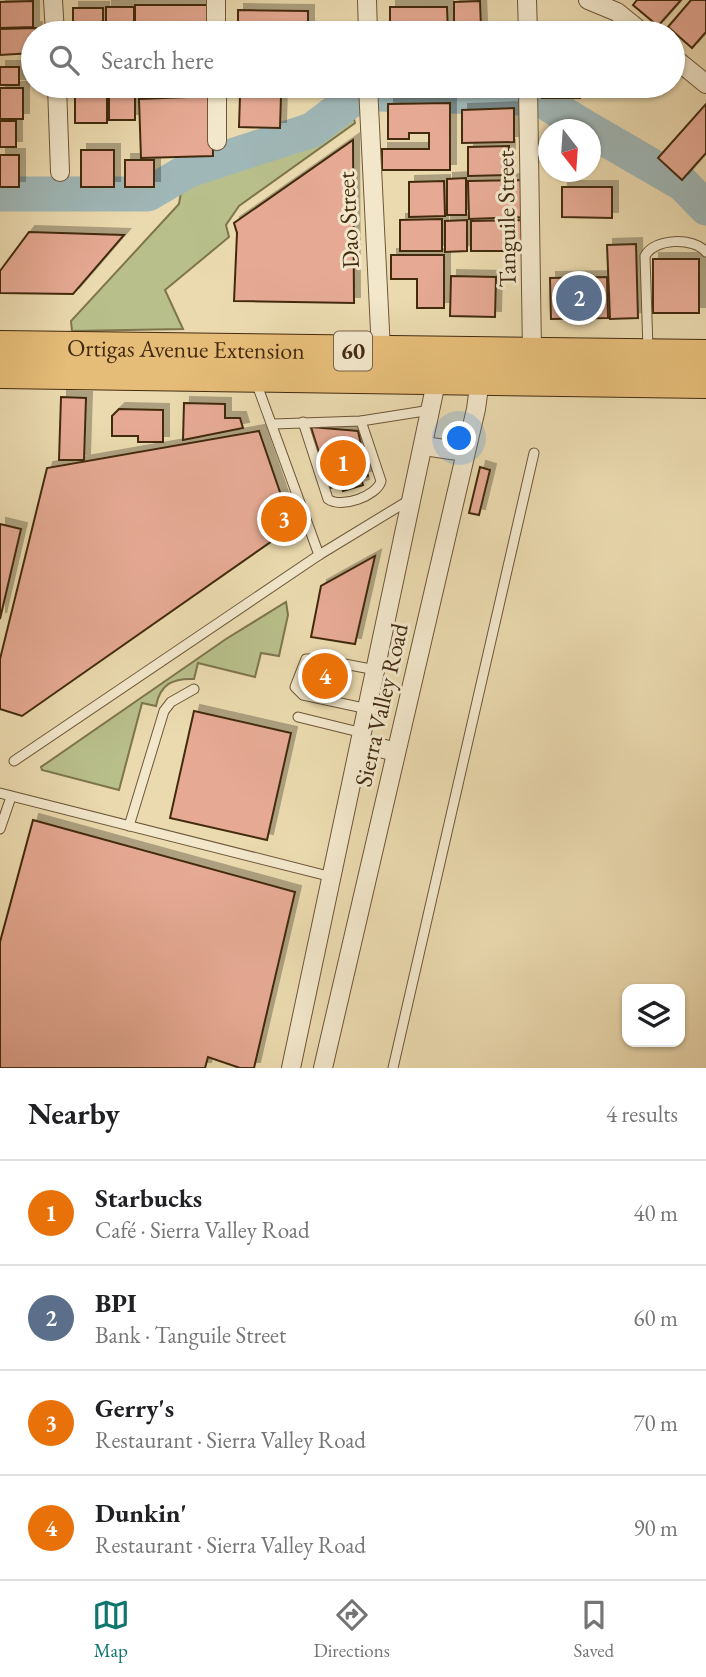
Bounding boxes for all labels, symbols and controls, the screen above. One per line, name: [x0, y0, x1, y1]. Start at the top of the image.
search box: [21, 21, 685, 98]
icon: search: [45, 41, 83, 79]
text: Search here: [101, 43, 214, 77]
north arrow: [538, 119, 601, 182]
street label: Tanguile Street: [489, 150, 523, 288]
street label: Dao Street: [330, 170, 366, 269]
pin: 2: [556, 272, 602, 324]
street label: Ortigas Avenue Extension: [67, 331, 305, 365]
road number: 60: [334, 332, 372, 370]
your location: [442, 421, 476, 455]
pin: 1: [320, 437, 366, 489]
pin: 3: [261, 493, 307, 545]
street label: Sierra Valley Road: [347, 620, 415, 790]
pin: 4: [302, 650, 348, 702]
map controls: [622, 984, 685, 1047]
button: layers: [622, 984, 685, 1047]
text: Nearby: [28, 1094, 120, 1133]
text: 4 results: [606, 1099, 678, 1129]
text: Starbucks: [95, 1181, 202, 1215]
text: 1: [45, 1198, 57, 1228]
text: 40 m: [633, 1198, 678, 1228]
text: Café · Sierra Valley Road: [95, 1215, 310, 1245]
text: BPI: [95, 1286, 137, 1320]
text: 2: [45, 1303, 57, 1333]
text: 60 m: [633, 1303, 678, 1333]
text: Bank · Tanguile Street: [95, 1320, 286, 1350]
text: Gerry's: [95, 1391, 174, 1425]
text: 3: [45, 1408, 57, 1438]
text: 70 m: [633, 1408, 678, 1438]
text: Restaurant · Sierra Valley Road: [95, 1425, 366, 1455]
text: Dunkin': [95, 1496, 187, 1530]
text: 4: [45, 1513, 57, 1543]
text: 90 m: [633, 1513, 678, 1543]
text: Restaurant · Sierra Valley Road: [95, 1530, 366, 1560]
tab: Map: [92, 1596, 130, 1663]
tab: Directions: [313, 1596, 390, 1663]
tab: Saved: [573, 1596, 614, 1663]

